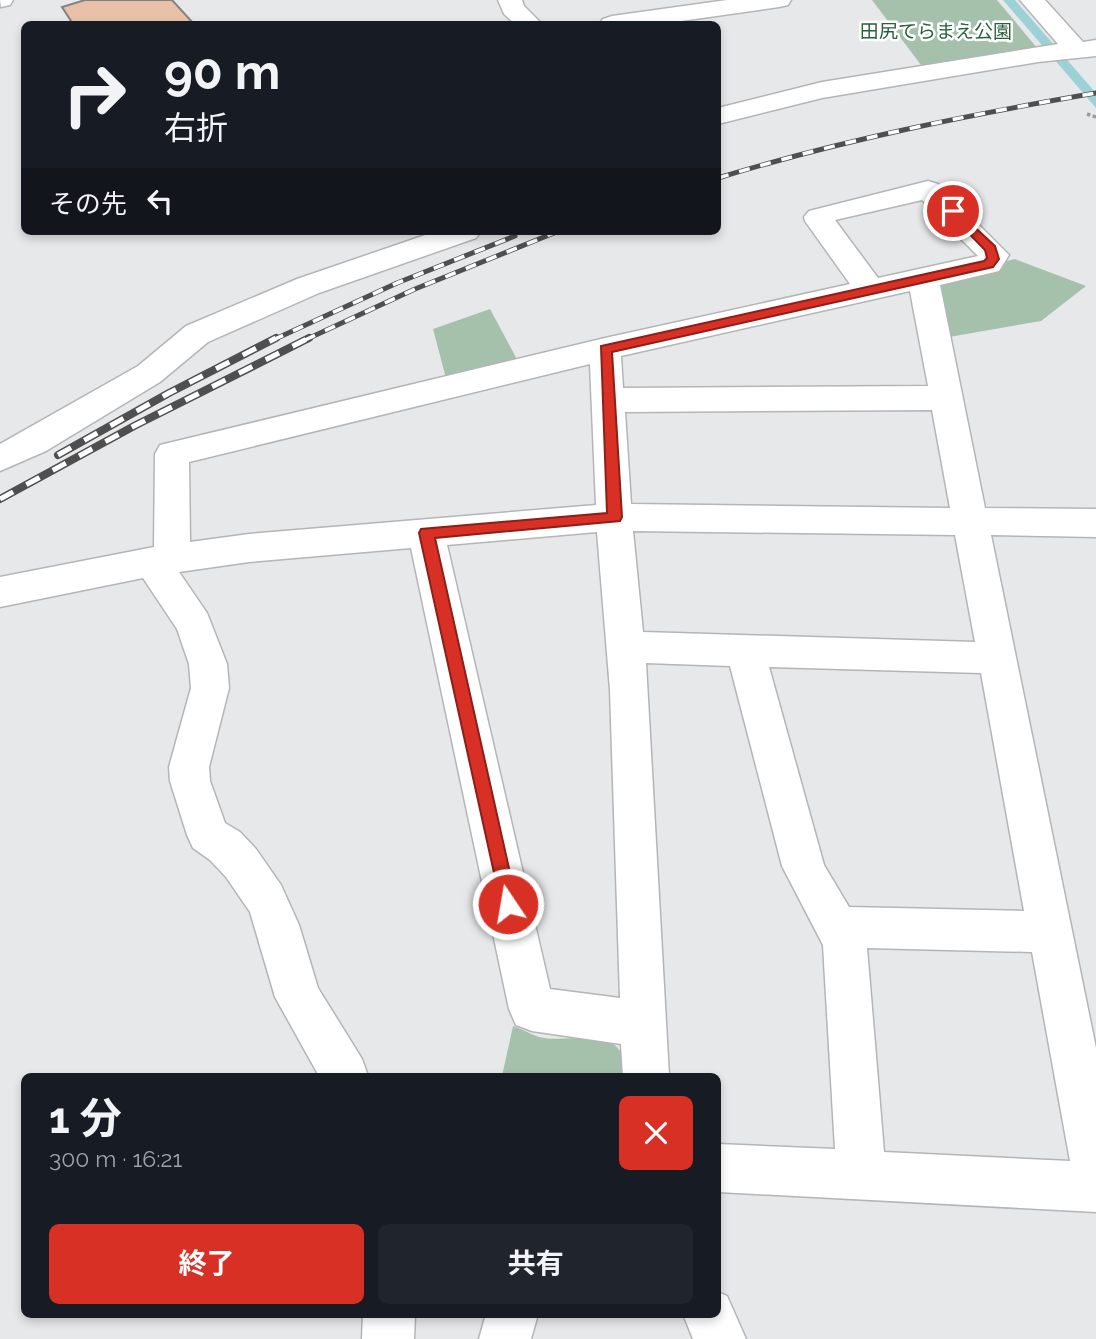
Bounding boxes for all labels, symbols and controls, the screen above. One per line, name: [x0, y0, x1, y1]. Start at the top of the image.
park label: 田尻てらまえ公園: [860, 20, 1012, 42]
text: 90 m: [164, 43, 280, 100]
icon: right: [49, 49, 140, 140]
text: 右折: [164, 109, 228, 146]
pin: [923, 181, 983, 241]
icon: left: [141, 182, 179, 220]
text: その先: [49, 189, 127, 219]
icon: arrive: [934, 192, 972, 230]
position arrow: [471, 867, 545, 941]
text: 1 分: [49, 1094, 122, 1143]
button: close: [619, 1096, 693, 1170]
text: 300 m · 16:21: [49, 1145, 182, 1172]
button: 終了: [49, 1224, 364, 1304]
button: 共有: [378, 1224, 693, 1304]

